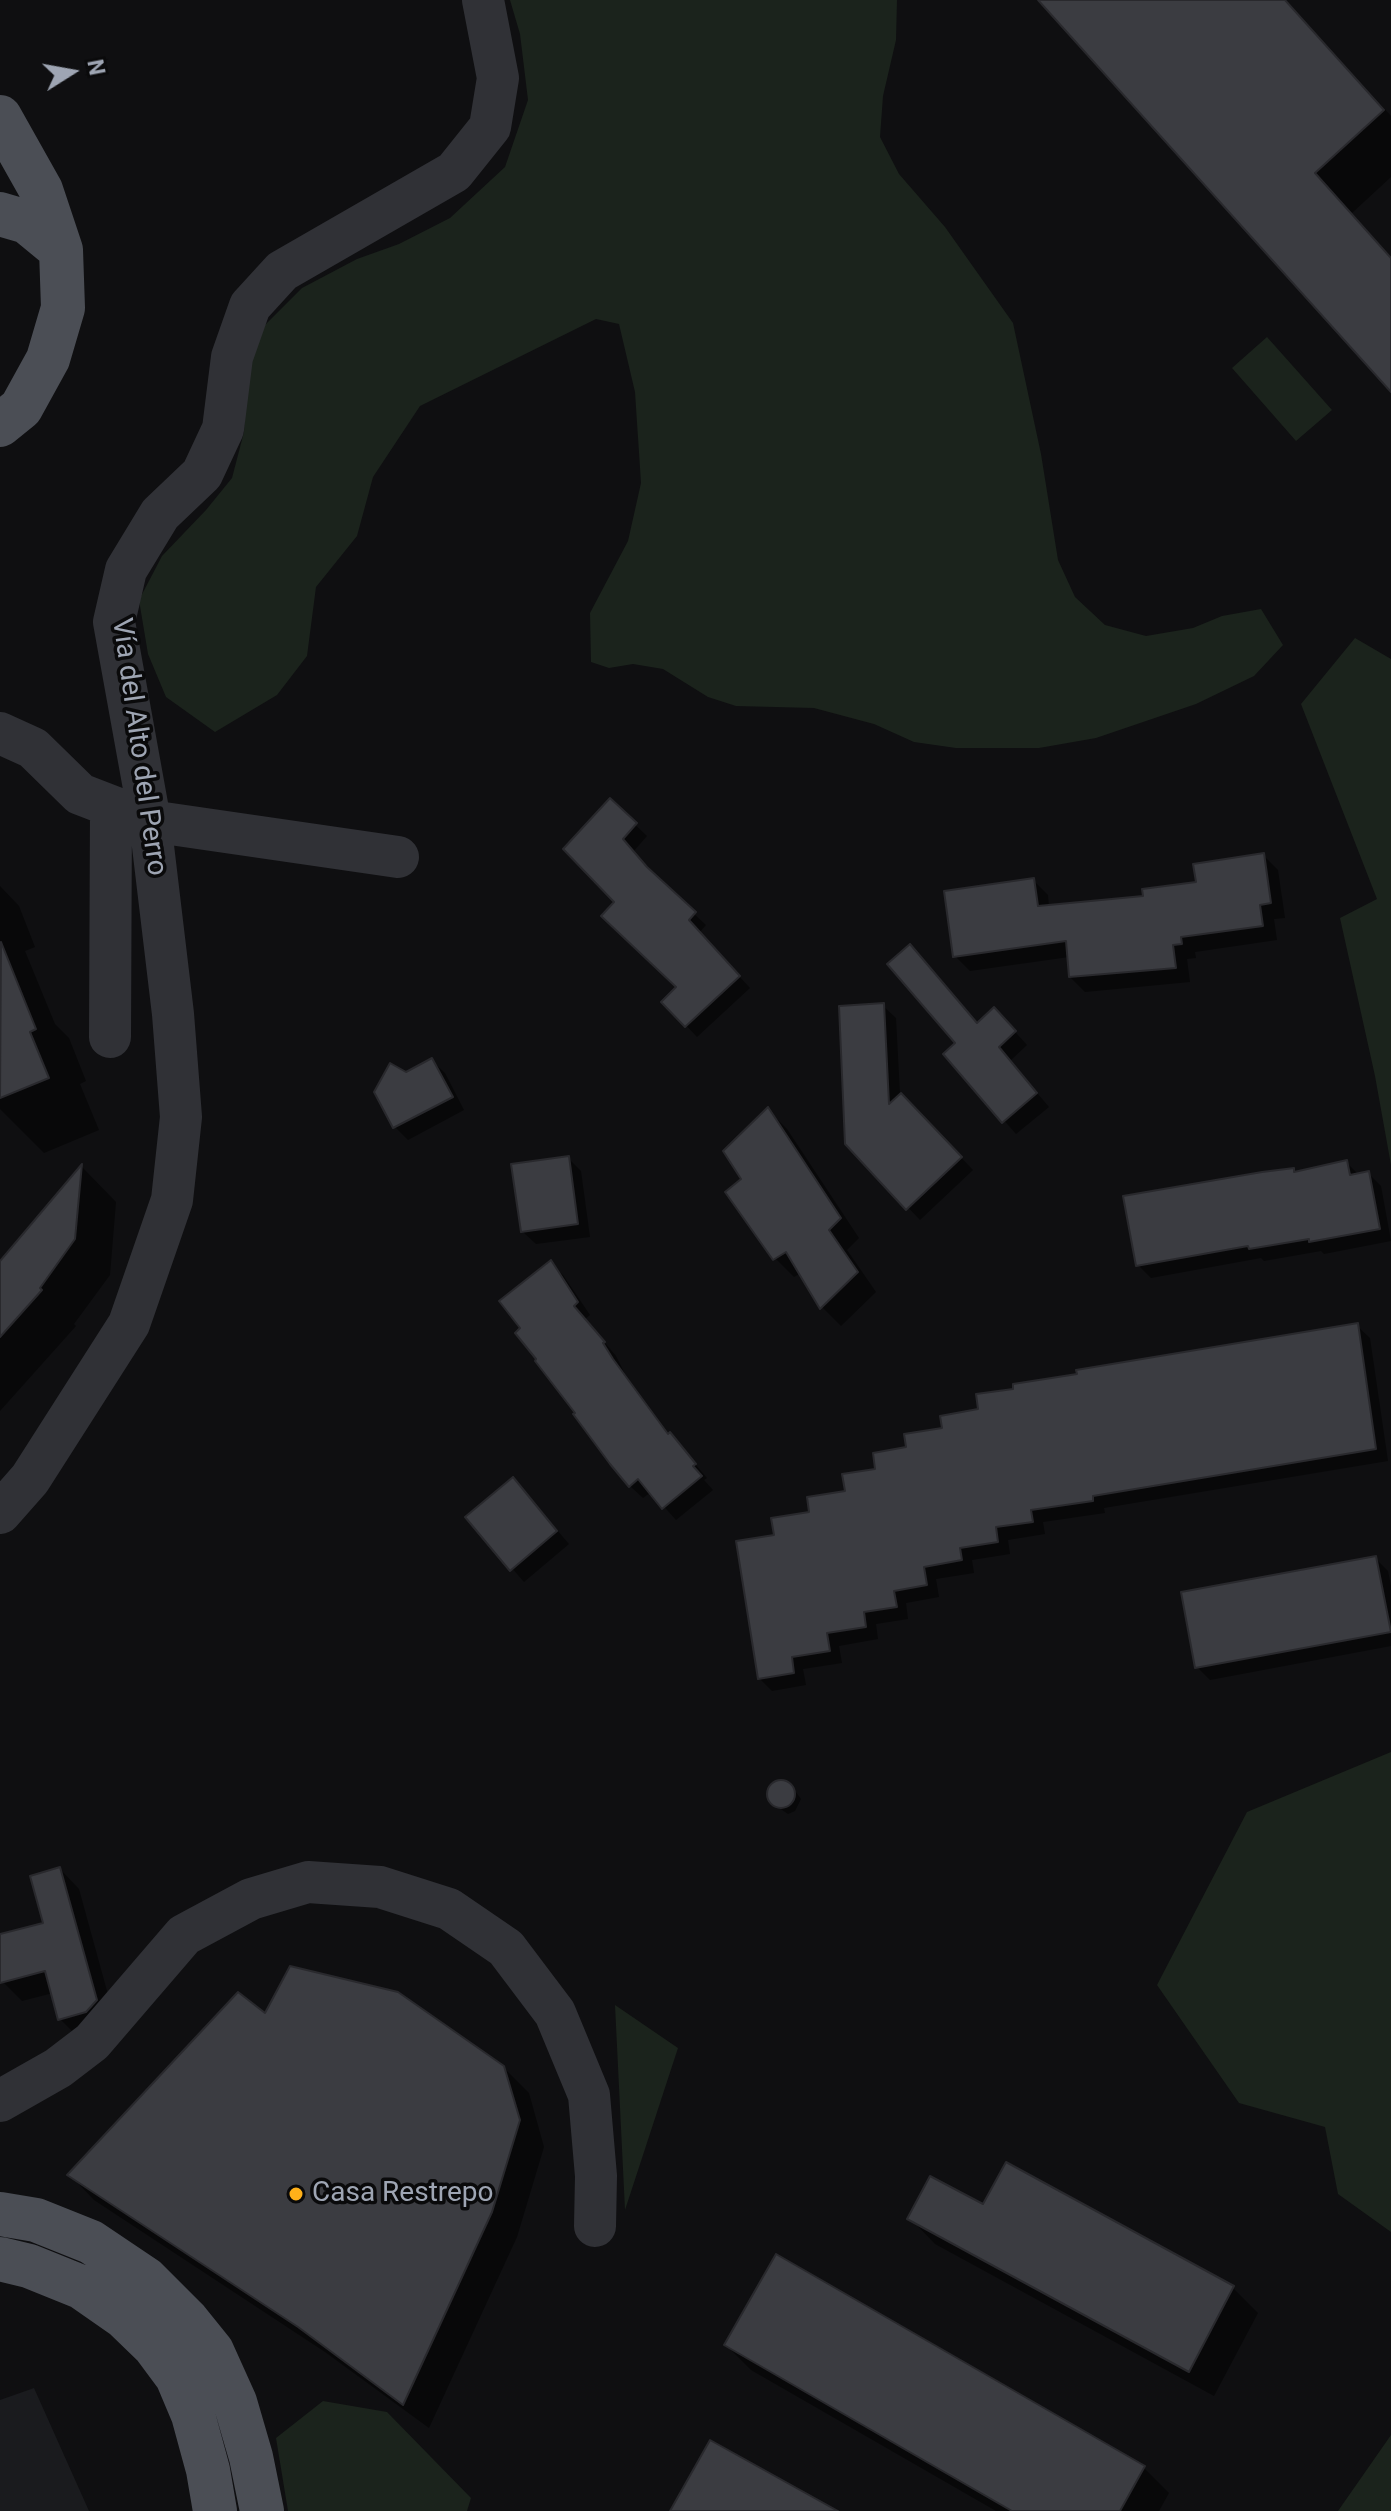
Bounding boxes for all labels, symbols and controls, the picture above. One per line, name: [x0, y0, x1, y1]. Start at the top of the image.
north arrow: [32, 32, 112, 112]
text: N: [82, 57, 110, 77]
street label: Vía del Alto del Perro: [103, 616, 173, 878]
place label: Casa Restrepo: [312, 2177, 494, 2211]
marker: Casa Restrepo: [287, 2185, 305, 2203]

